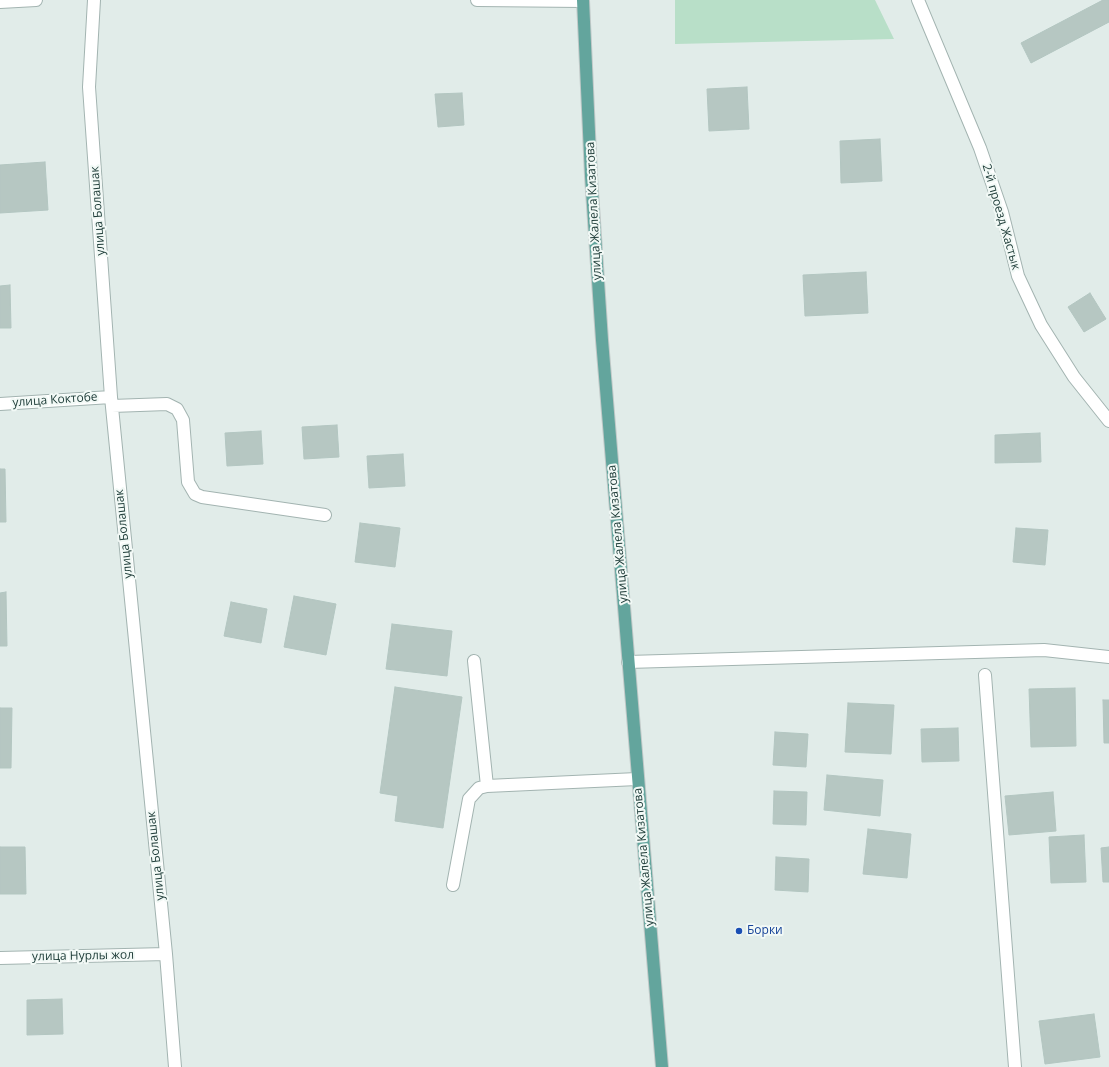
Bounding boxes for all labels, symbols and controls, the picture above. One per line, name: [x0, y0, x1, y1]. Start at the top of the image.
street label: улица Жалела Кизатова: [583, 141, 605, 281]
street label: 2-й проезд Жастык: [979, 162, 1023, 272]
street label: улица Болашак: [88, 166, 108, 256]
street label: улица Коктобе: [12, 390, 98, 410]
street label: улица Жалела Кизатова: [605, 464, 631, 604]
street label: улица Болашак: [112, 489, 136, 579]
street label: улица Жалела Кизатова: [631, 787, 657, 927]
street label: улица Болашак: [144, 811, 168, 901]
place label: Борки: [747, 924, 783, 938]
marker: Борки: [734, 926, 744, 936]
street label: улица Нурлы жол: [32, 948, 134, 964]

